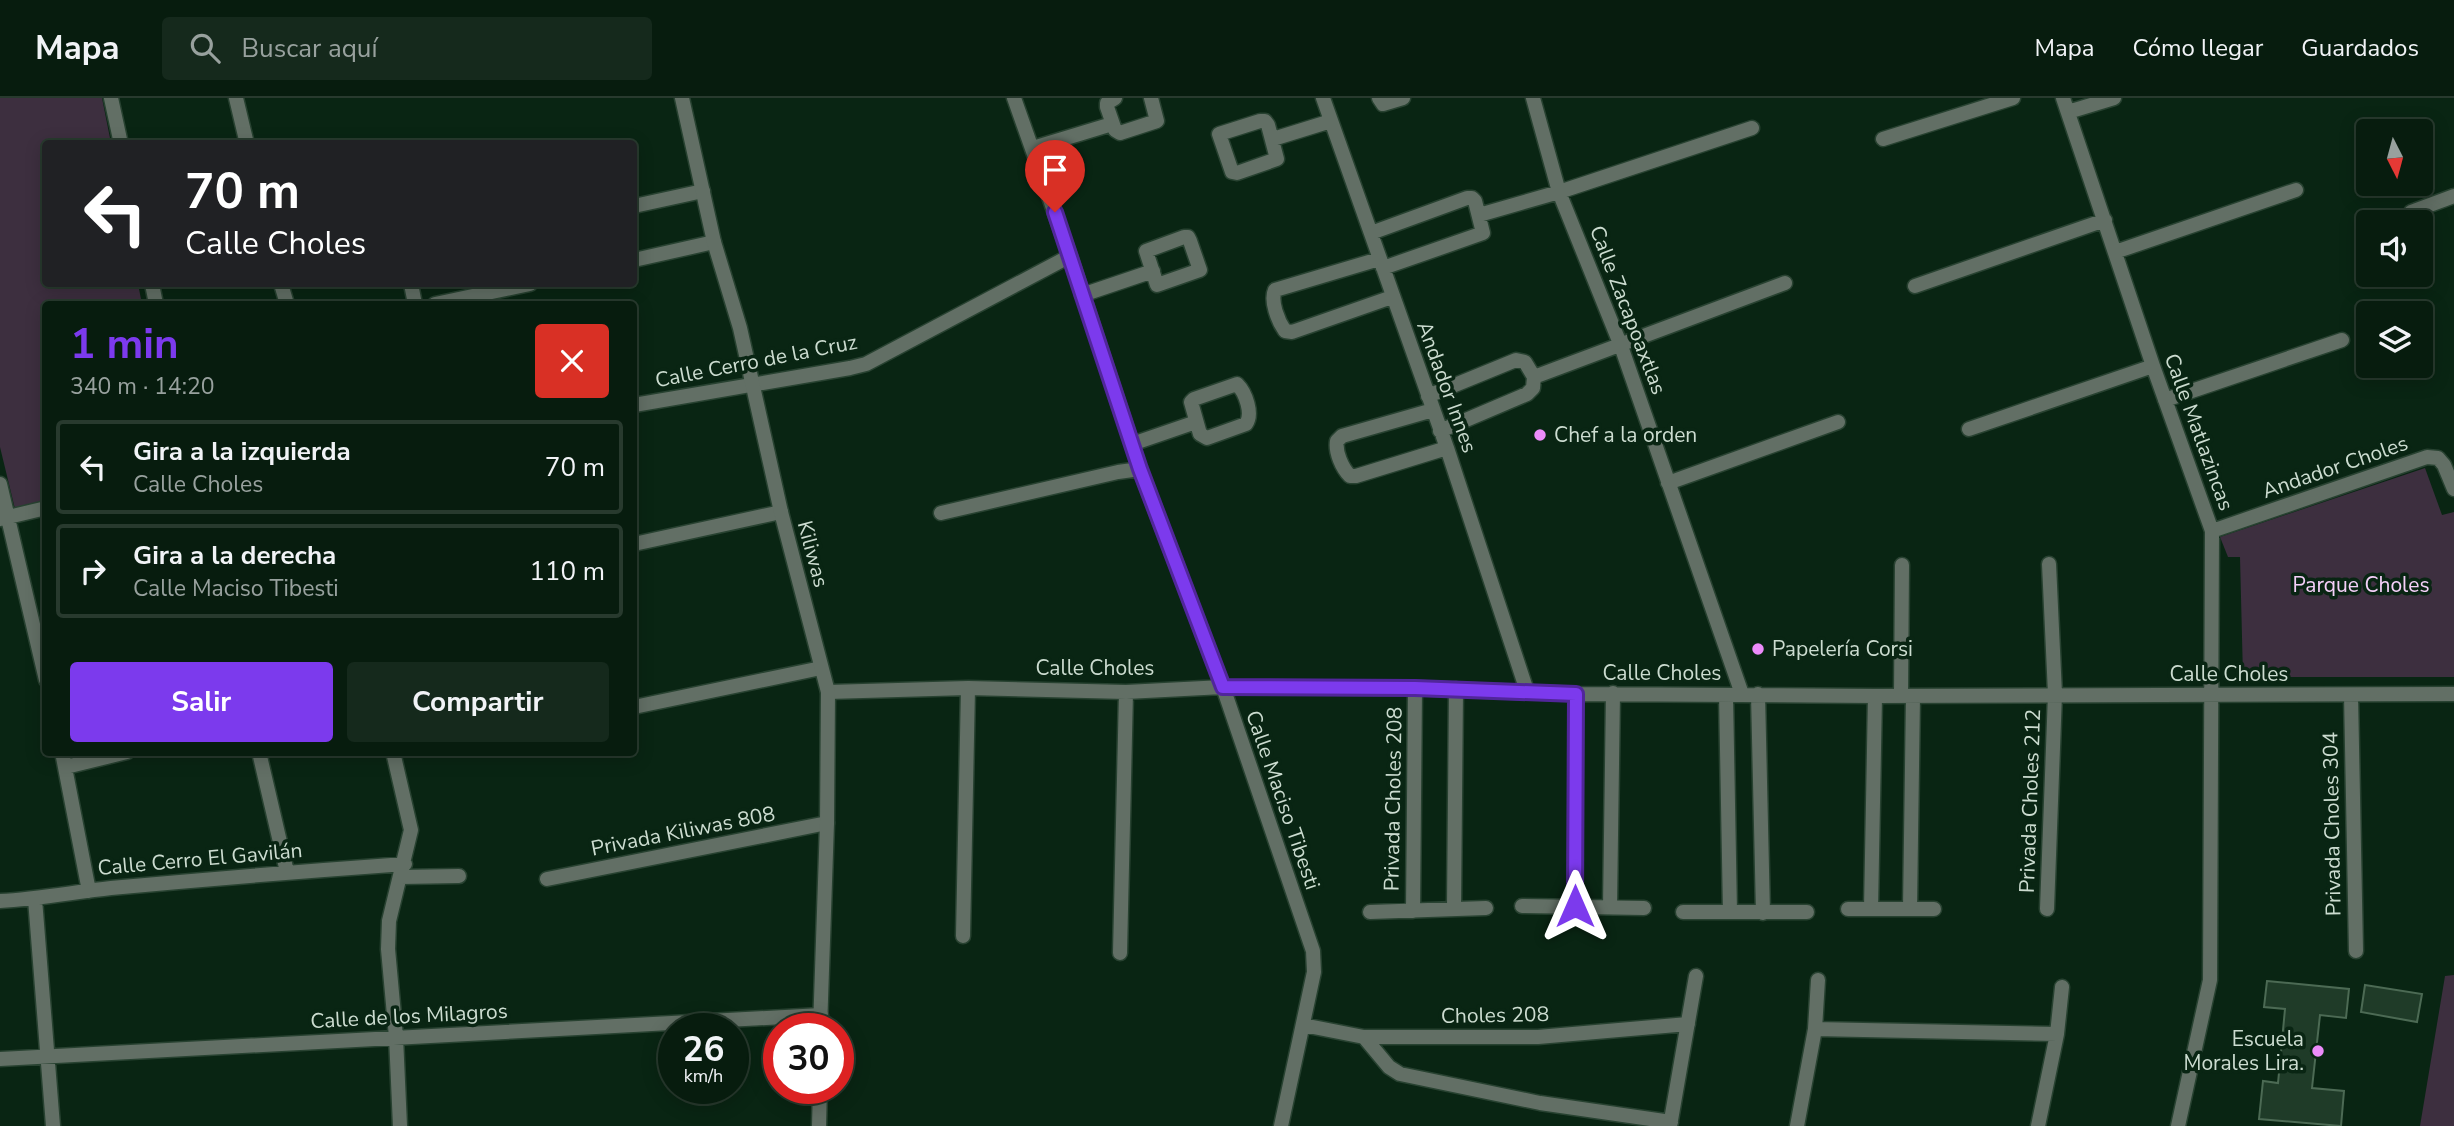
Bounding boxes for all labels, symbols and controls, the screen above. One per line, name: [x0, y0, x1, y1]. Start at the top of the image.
search box: [162, 17, 652, 80]
text: Mapa: [35, 26, 120, 71]
icon: search: [186, 29, 224, 67]
text: Buscar aquí: [242, 31, 377, 66]
text: Mapa: [2034, 32, 2094, 64]
text: Cómo llegar: [2132, 32, 2263, 64]
text: Guardados: [2301, 32, 2419, 64]
north arrow: [2356, 119, 2432, 196]
map controls: [2356, 119, 2433, 378]
pin: [1025, 140, 1085, 212]
icon: arrive: [1036, 151, 1074, 189]
text: 70 m: [185, 158, 300, 225]
icon: left: [70, 168, 161, 259]
button: sound: [2356, 210, 2433, 287]
text: Calle Choles: [185, 222, 366, 265]
street label: Calle Zacapoaxtlas: [1583, 222, 1673, 398]
button: layers: [2356, 301, 2433, 378]
text: 1 min: [70, 316, 179, 373]
street label: Andador Innes: [1410, 317, 1484, 457]
button: close: [535, 324, 609, 398]
street label: Calle Cerro de la Cruz: [653, 328, 860, 394]
street label: Calle Matlazincas: [2158, 350, 2240, 514]
text: 340 m · 14:20: [70, 371, 215, 402]
place label: Chef a la orden: [1554, 421, 1697, 449]
marker: Chef a la orden: [1532, 427, 1548, 443]
street label: Andador Choles: [2258, 429, 2412, 505]
text: Gira a la izquierda: [133, 434, 351, 469]
icon: left: [74, 448, 112, 486]
text: 70 m: [545, 450, 605, 485]
text: Calle Choles: [133, 469, 263, 500]
street label: Kiliwas: [791, 518, 835, 590]
text: Gira a la derecha: [133, 538, 336, 573]
icon: right: [74, 552, 112, 590]
text: 110 m: [529, 554, 605, 589]
park label: Parque Choles: [2292, 571, 2430, 599]
text: Calle Maciso Tibesti: [133, 573, 339, 604]
place label: Papelería Corsi: [1772, 635, 1913, 663]
marker: Papelería Corsi: [1750, 641, 1766, 657]
street label: Calle Choles: [1036, 654, 1154, 682]
street label: Calle Choles: [1603, 659, 1721, 687]
street label: Calle Choles: [2170, 660, 2288, 688]
button: Salir: [70, 662, 333, 742]
button: Compartir: [347, 662, 609, 742]
street label: Calle Maciso Tibesti: [1239, 707, 1327, 893]
street label: Privada Choles 208: [1377, 707, 1409, 891]
street label: Privada Choles 212: [2013, 708, 2047, 894]
street label: Privada Choles 304: [2316, 732, 2348, 916]
street label: Privada Kiliwas 808: [589, 799, 777, 863]
street label: Calle Cerro El Gavilán: [96, 836, 304, 882]
position arrow: [1538, 869, 1612, 943]
street label: Calle de los Milagros: [310, 997, 508, 1035]
street label: Choles 208: [1441, 1000, 1549, 1030]
speed limit sign: 30: [763, 1013, 854, 1104]
place label: Escuela Morales Lira.: [2183, 1025, 2304, 1077]
text: 26: [682, 1026, 725, 1073]
marker: Escuela Morales Lira.: [2310, 1043, 2326, 1059]
text: km/h: [684, 1064, 723, 1088]

